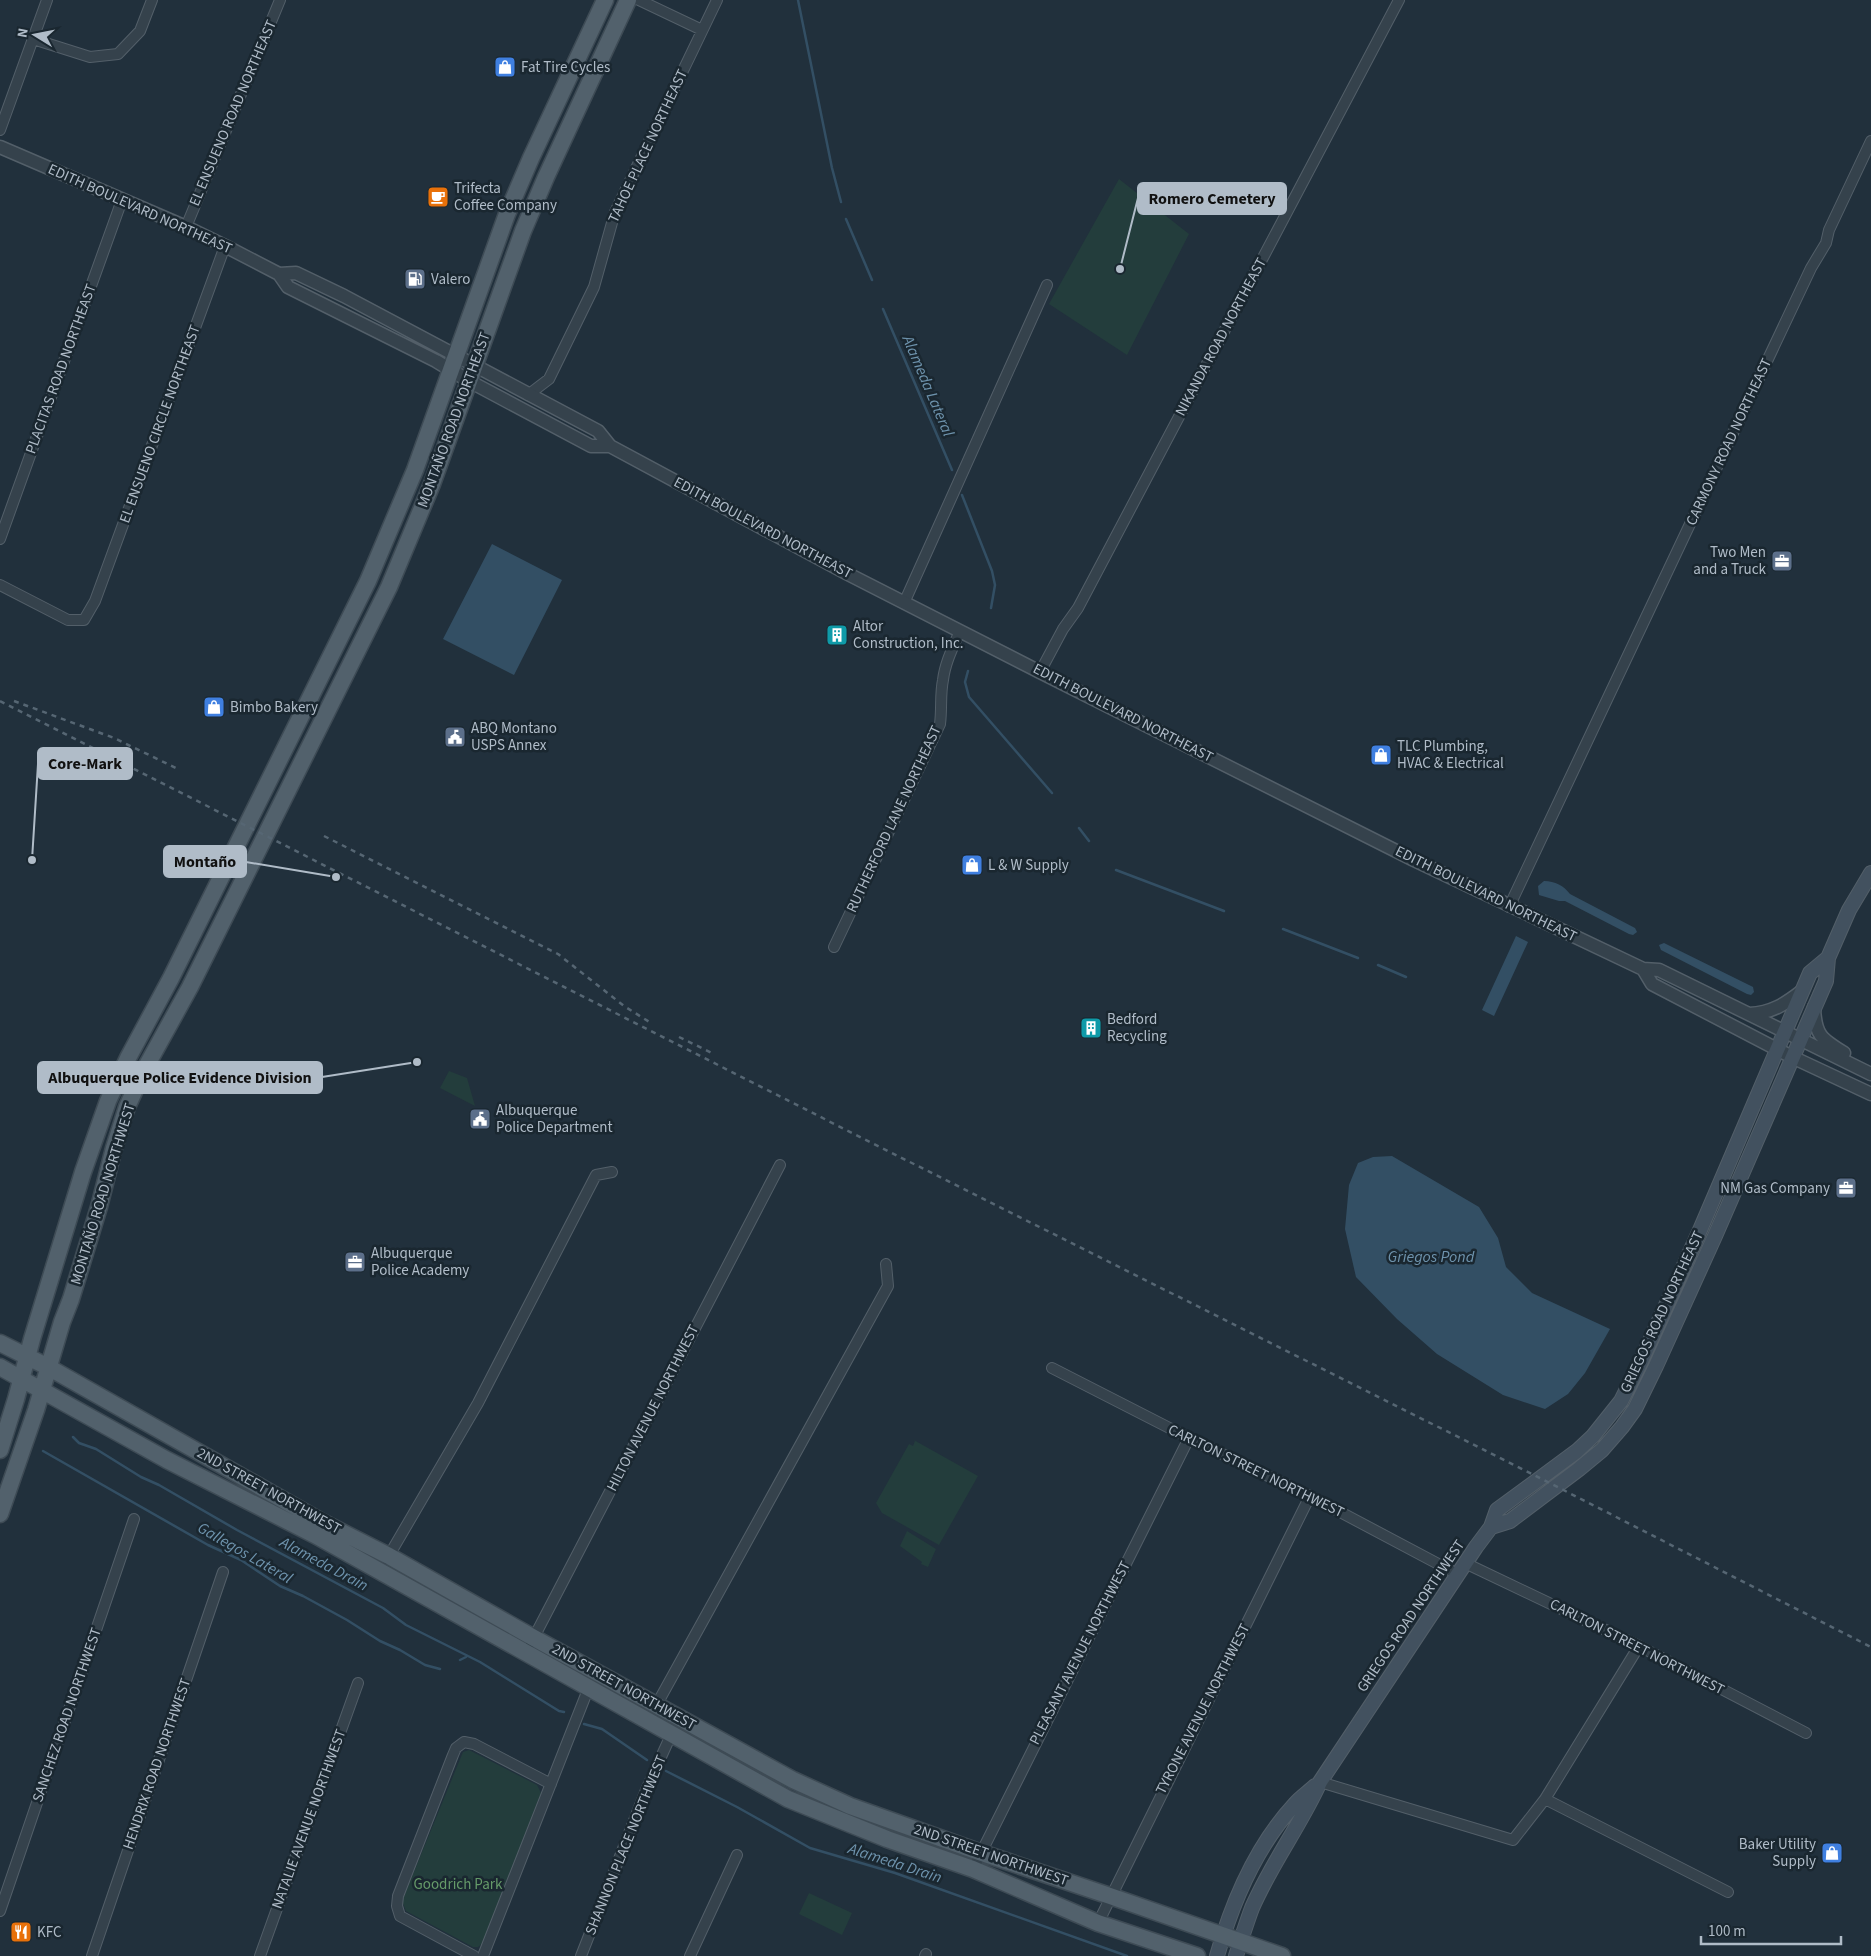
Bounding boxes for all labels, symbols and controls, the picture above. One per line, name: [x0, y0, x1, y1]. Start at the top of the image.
north arrow: [10, 10, 60, 60]
street label: EL ENSUENO ROAD NORTHEAST: [184, 17, 282, 209]
text: N: [13, 27, 34, 39]
shop icon: Fat Tire Cycles: [493, 55, 517, 79]
place label: Fat Tire Cycles: [521, 57, 610, 78]
street label: TAHOE PLACE NORTHEAST: [603, 66, 693, 226]
street label: EDITH BOULEVARD NORTHEAST: [45, 159, 235, 259]
place label: Trifecta Coffee Company: [454, 178, 557, 216]
callout: Romero Cemetery: [1138, 183, 1286, 214]
cafe icon: Trifecta Coffee Company: [426, 185, 450, 209]
text: Romero Cemetery: [1148, 188, 1276, 210]
street label: NIKANDA ROAD NORTHEAST: [1170, 254, 1272, 420]
fuel station icon: Valero: [403, 267, 427, 291]
place label: Valero: [431, 269, 470, 290]
street label: PLACITAS ROAD NORTHEAST: [20, 281, 102, 457]
street label: EL ENSUENO CIRCLE NORTHEAST: [114, 322, 206, 526]
street label: MONTAÑO ROAD NORTHEAST: [412, 329, 496, 511]
water label: Alameda Lateral: [896, 331, 959, 440]
street label: CARMONY ROAD NORTHEAST: [1681, 355, 1777, 529]
street label: EDITH BOULEVARD NORTHEAST: [670, 472, 856, 584]
place label: Two Men and a Truck: [1693, 542, 1767, 580]
office icon: Two Men and a Truck: [1770, 549, 1794, 573]
place label: Altor Construction, Inc.: [853, 616, 964, 654]
building icon: Altor Construction, Inc.: [825, 623, 849, 647]
street label: EDITH BOULEVARD NORTHEAST: [1029, 658, 1217, 768]
shop icon: Bimbo Bakery: [202, 695, 226, 719]
place label: Bimbo Bakery: [230, 697, 318, 718]
place label: ABQ Montano USPS Annex: [471, 718, 557, 756]
street label: RUTHERFORD LANE NORTHEAST: [841, 722, 947, 916]
public building icon: ABQ Montano USPS Annex: [443, 725, 467, 749]
place label: TLC Plumbing, HVAC & Electrical: [1397, 736, 1504, 774]
shop icon: TLC Plumbing, HVAC & Electrical: [1369, 743, 1393, 767]
callout: Core-Mark: [38, 748, 132, 779]
text: Core-Mark: [48, 753, 122, 775]
street label: EDITH BOULEVARD NORTHEAST: [1392, 841, 1580, 947]
callout: Montaño: [164, 846, 246, 877]
text: Montaño: [174, 851, 236, 873]
shop icon: L & W Supply: [960, 853, 984, 877]
place label: L & W Supply: [988, 855, 1069, 876]
place label: Bedford Recycling: [1107, 1009, 1167, 1047]
building icon: Bedford Recycling: [1079, 1016, 1103, 1040]
callout: Albuquerque Police Evidence Division: [38, 1062, 322, 1093]
text: Albuquerque Police Evidence Division: [47, 1067, 312, 1089]
place label: Albuquerque Police Department: [496, 1100, 613, 1138]
street label: MONTAÑO ROAD NORTHWEST: [65, 1101, 141, 1287]
public building icon: Albuquerque Police Department: [468, 1107, 492, 1131]
office icon: NM Gas Company: [1834, 1176, 1858, 1200]
place label: NM Gas Company: [1720, 1178, 1830, 1199]
street label: GRIEGOS ROAD NORTHEAST: [1615, 1228, 1709, 1396]
place label: Albuquerque Police Academy: [371, 1243, 469, 1281]
water label: Griegos Pond: [1388, 1246, 1475, 1268]
office icon: Albuquerque Police Academy: [343, 1250, 367, 1274]
street label: HILTON AVENUE NORTHWEST: [602, 1321, 704, 1495]
street label: CARLTON STREET NORTHWEST: [1164, 1419, 1348, 1523]
street label: 2ND STREET NORTHWEST: [193, 1443, 345, 1539]
water label: Gallegos Lateral: [193, 1517, 297, 1589]
water label: Alameda Drain: [275, 1531, 372, 1597]
street label: GRIEGOS ROAD NORTHWEST: [1352, 1536, 1470, 1696]
street label: PLEASANT AVENUE NORTHWEST: [1024, 1557, 1136, 1749]
street label: CARLTON STREET NORTHWEST: [1546, 1594, 1728, 1700]
street label: TYRONE AVENUE NORTHWEST: [1151, 1620, 1255, 1798]
street label: SANCHEZ ROAD NORTHWEST: [27, 1625, 107, 1805]
street label: 2ND STREET NORTHWEST: [548, 1639, 700, 1735]
street label: HENDRIX ROAD NORTHWEST: [118, 1676, 196, 1852]
street label: NATALIE AVENUE NORTHWEST: [267, 1726, 351, 1912]
street label: SHANNON PLACE NORTHWEST: [580, 1752, 672, 1938]
street label: 2ND STREET NORTHWEST: [911, 1819, 1071, 1891]
place label: Baker Utility Supply: [1739, 1834, 1816, 1872]
water label: Alameda Drain: [844, 1837, 945, 1888]
shop icon: Baker Utility Supply: [1820, 1841, 1844, 1865]
park label: Goodrich Park: [414, 1874, 503, 1895]
scale bar: [1701, 1914, 1841, 1946]
restaurant icon: KFC: [9, 1920, 33, 1944]
text: 100 m: [1708, 1921, 1746, 1942]
place label: KFC: [37, 1922, 62, 1943]

